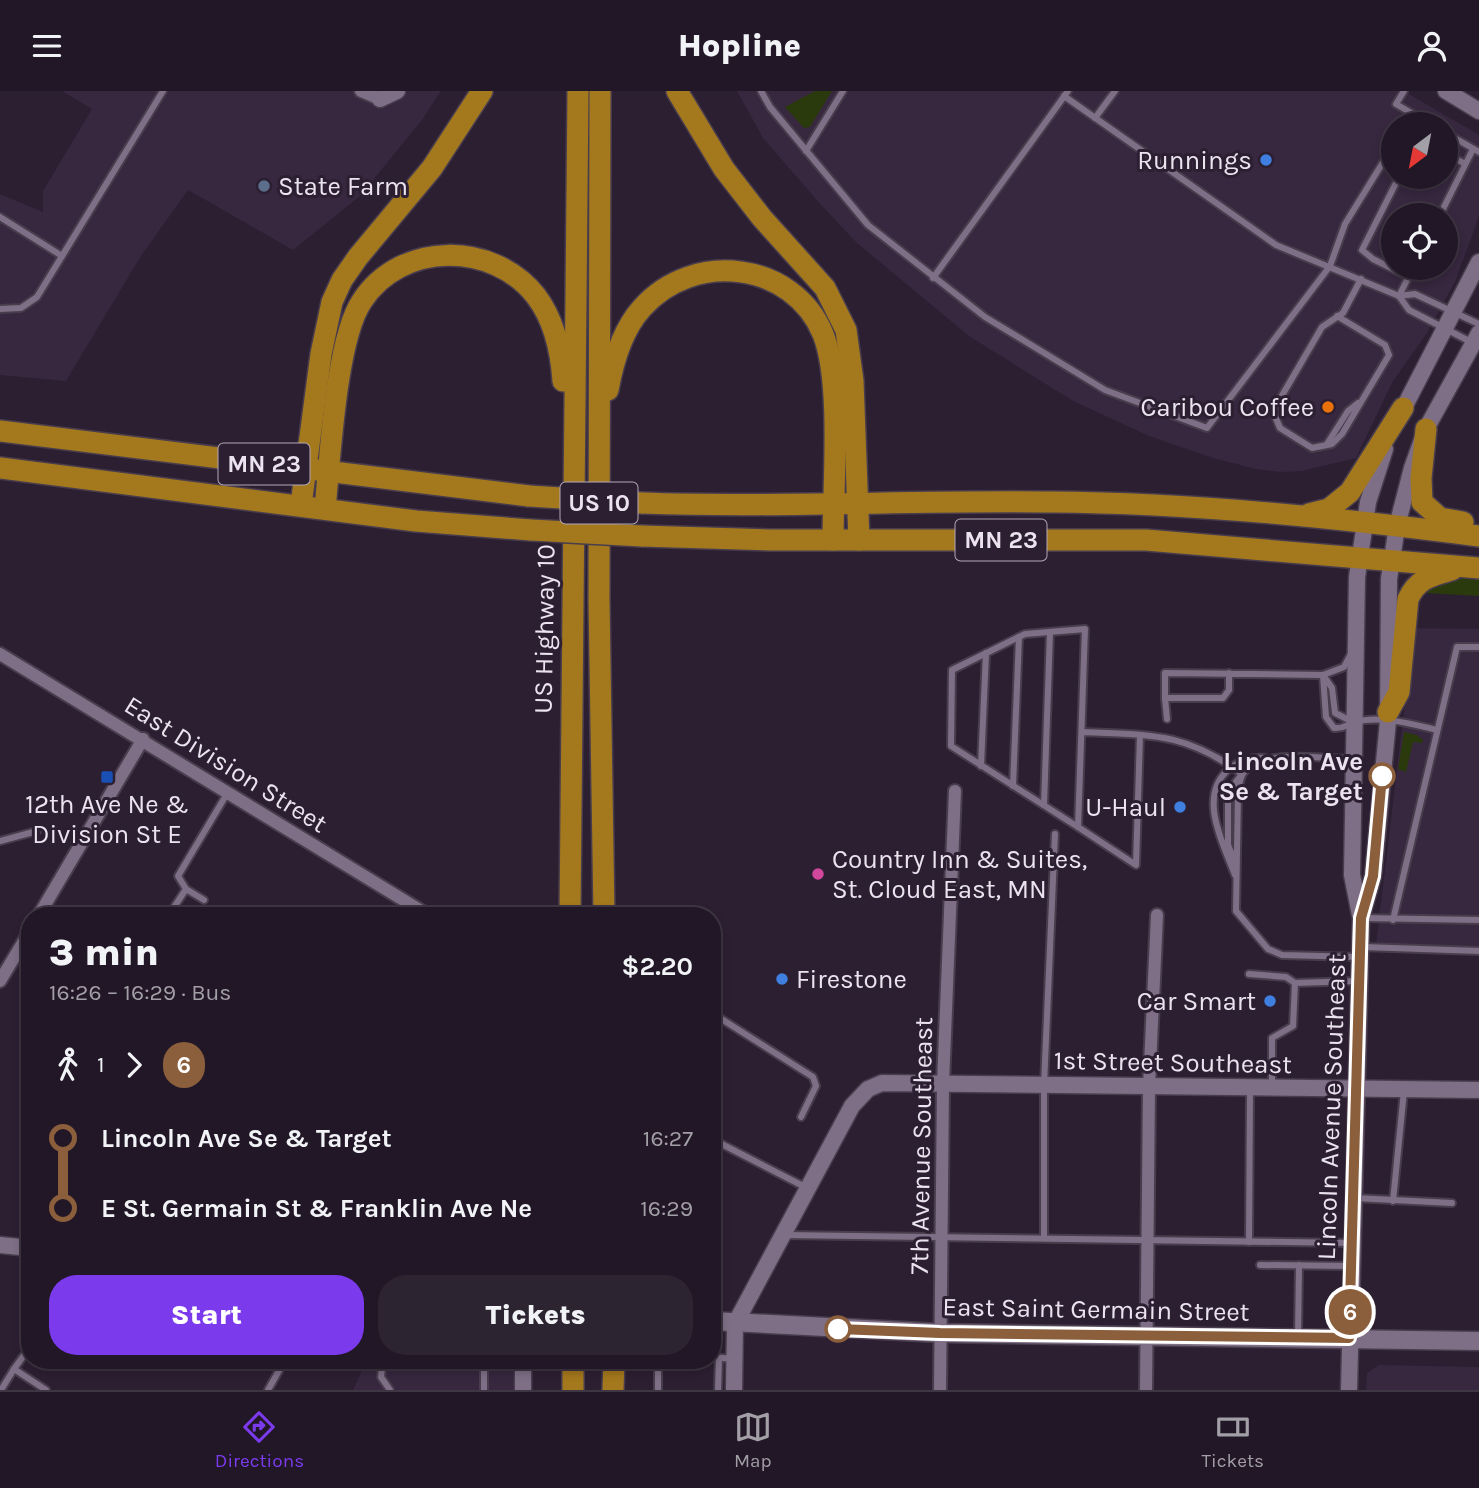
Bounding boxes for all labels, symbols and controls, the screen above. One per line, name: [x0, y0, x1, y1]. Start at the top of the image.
icon: menu: [28, 27, 66, 65]
text: Hopline: [678, 27, 801, 64]
icon: person: [1413, 27, 1451, 65]
north arrow: [1381, 112, 1458, 189]
map controls: [1381, 112, 1458, 280]
place label: Runnings: [1137, 145, 1252, 176]
marker: Runnings: [1258, 152, 1274, 168]
place label: State Farm: [278, 171, 408, 202]
marker: State Farm: [256, 178, 272, 194]
button: locate: [1381, 203, 1458, 280]
place label: Caribou Coffee: [1140, 392, 1314, 423]
marker: Caribou Coffee: [1320, 399, 1336, 415]
road number: MN 23: [218, 443, 310, 485]
road number: US 10: [560, 482, 638, 523]
road number: MN 23: [956, 519, 1046, 561]
street label: US Highway 10: [528, 544, 561, 714]
street label: East Division Street: [119, 690, 333, 839]
place label: Lincoln Ave Se & Target: [1219, 746, 1363, 807]
marker: Lincoln Ave Se & Target: [1369, 763, 1395, 789]
marker: 12th Ave Ne & Division St E: [99, 769, 115, 785]
place label: 12th Ave Ne & Division St E: [25, 789, 189, 850]
place label: U-Haul: [1085, 792, 1166, 823]
marker: U-Haul: [1172, 799, 1188, 815]
place label: Country Inn & Suites, St. Cloud East, MN: [832, 844, 1087, 905]
marker: Country Inn & Suites, St. Cloud East, MN: [810, 866, 826, 882]
text: 3 min: [49, 930, 159, 975]
text: $2.20: [622, 951, 693, 982]
street label: Lincoln Avenue Southeast: [1311, 953, 1352, 1261]
place label: Firestone: [796, 964, 907, 995]
marker: Firestone: [774, 971, 790, 987]
text: 16:26 – 16:29 · Bus: [49, 979, 231, 1006]
place label: Car Smart: [1137, 986, 1256, 1017]
marker: Car Smart: [1262, 993, 1278, 1009]
street label: 7th Avenue Southeast: [904, 1017, 939, 1275]
street label: 1st Street Southeast: [1054, 1045, 1292, 1080]
icon: walk: [49, 1046, 87, 1084]
icon: forward: [115, 1046, 153, 1084]
text: 1: [97, 1051, 105, 1078]
text: 6: [177, 1051, 191, 1079]
text: Lincoln Ave Se & Target: [101, 1123, 392, 1154]
text: 16:27: [643, 1125, 693, 1152]
text: E St. Germain St & Franklin Ave Ne: [101, 1193, 532, 1224]
text: 16:29: [640, 1195, 693, 1222]
button: Start: [49, 1275, 364, 1355]
button: Tickets: [378, 1275, 693, 1355]
line badge: 6: [1327, 1289, 1373, 1335]
street label: East Saint Germain Street: [942, 1291, 1250, 1328]
text: 6: [1343, 1298, 1357, 1326]
unlabelled marker: [825, 1316, 851, 1342]
tab: Directions: [215, 1408, 304, 1472]
tab: Map: [734, 1408, 772, 1472]
tab: Tickets: [1202, 1408, 1264, 1472]

